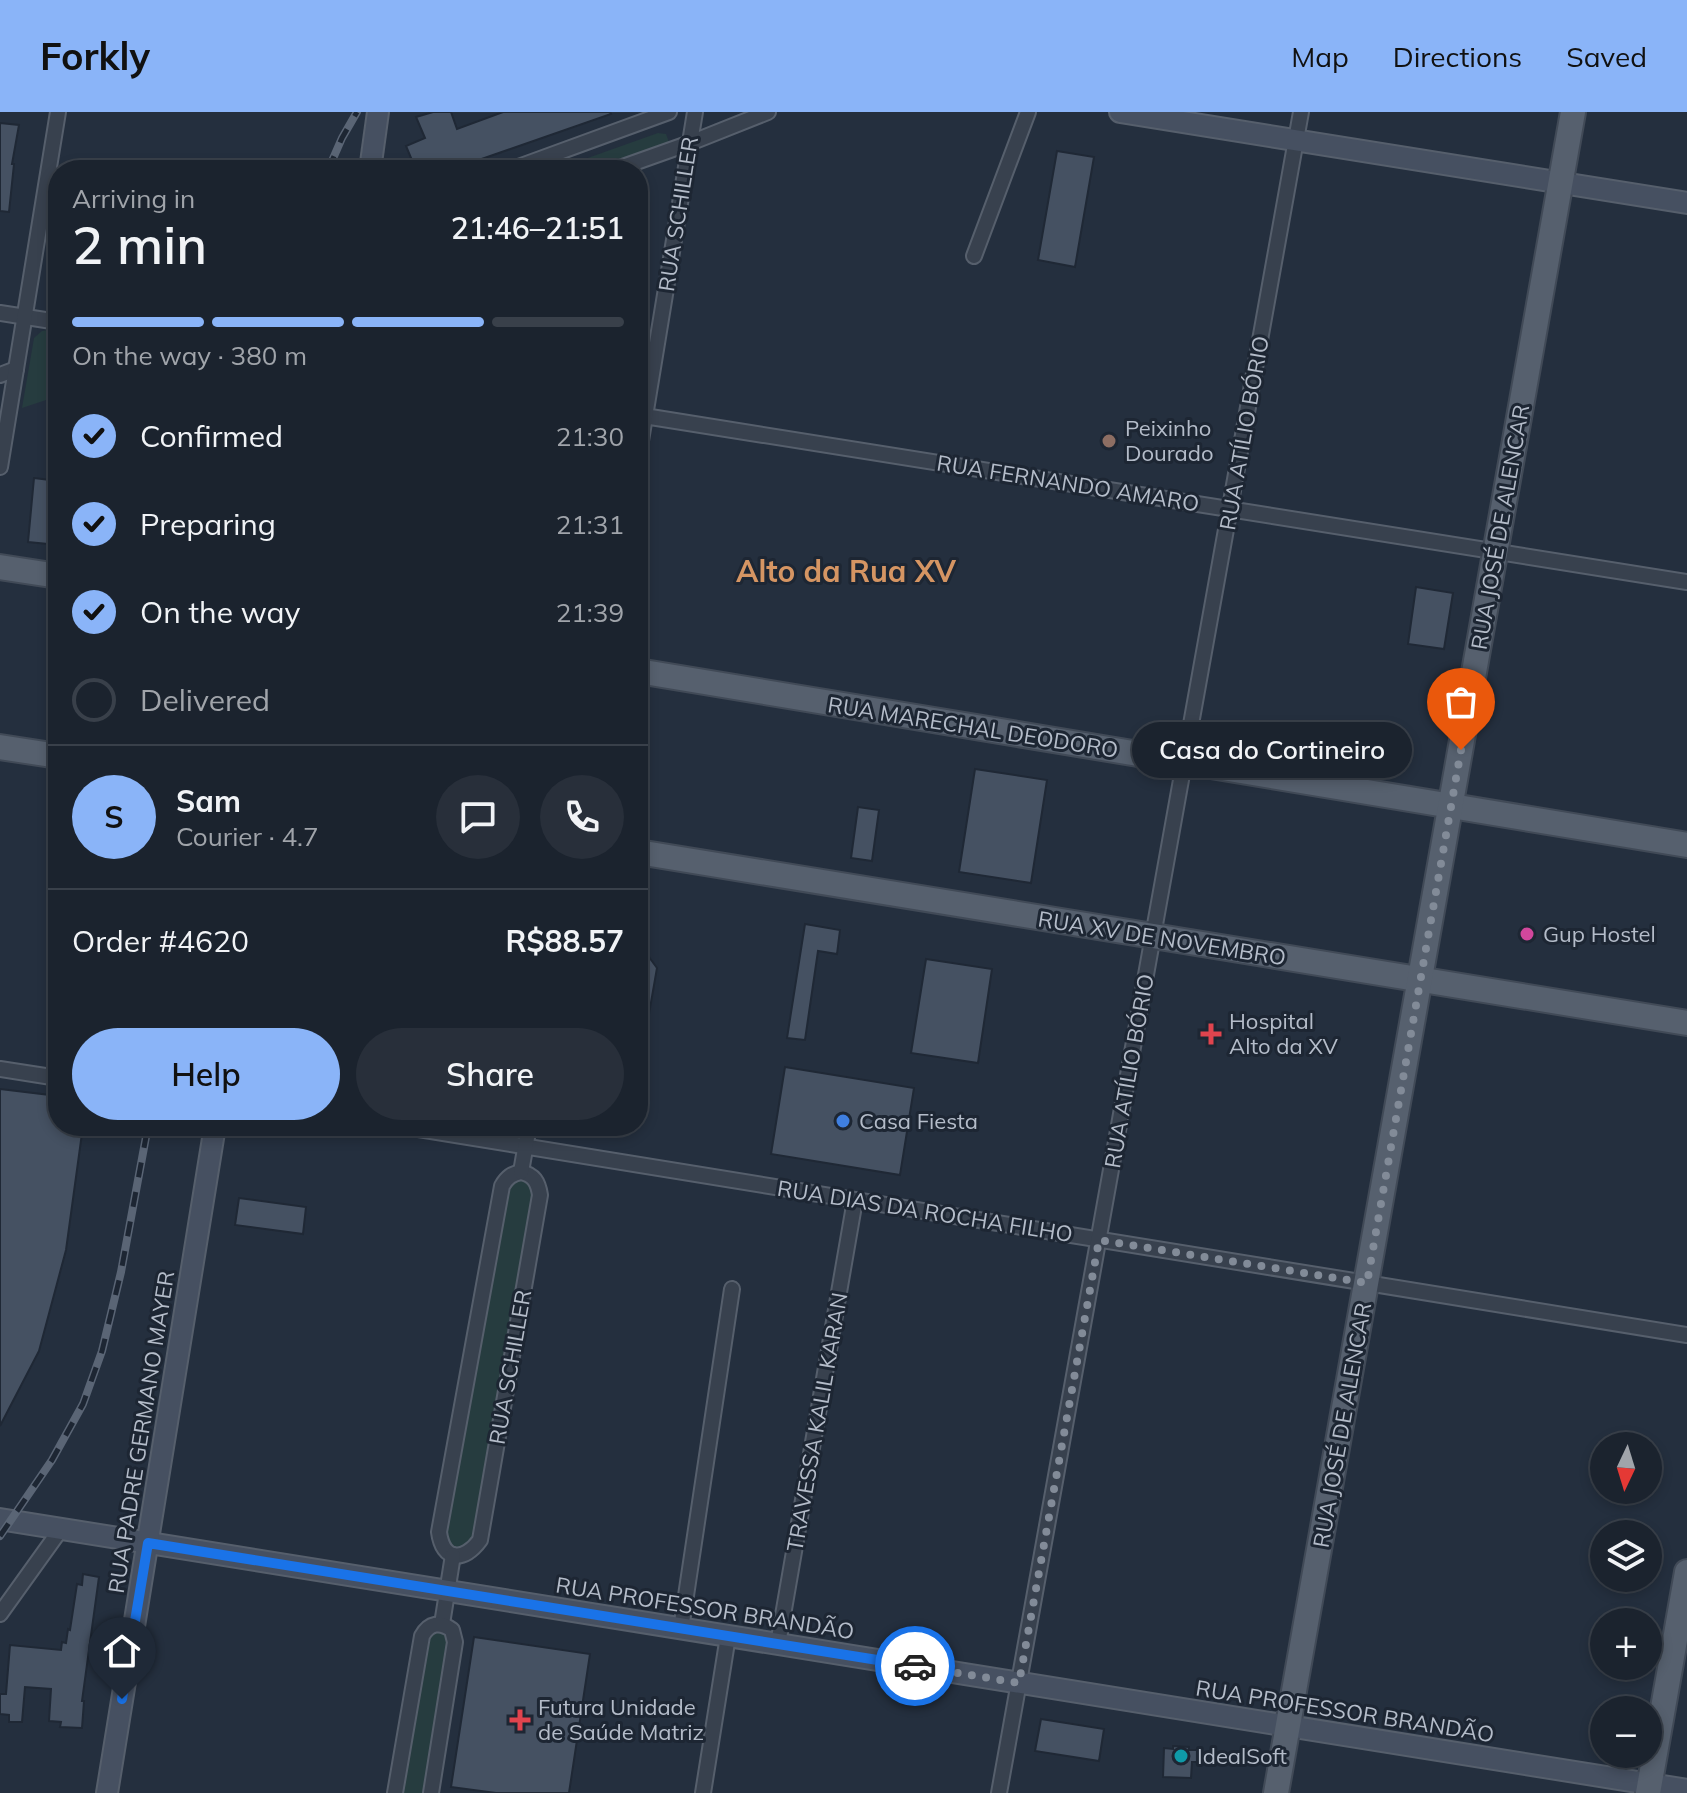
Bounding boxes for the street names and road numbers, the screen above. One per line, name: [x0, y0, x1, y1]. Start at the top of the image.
street label: RUA SCHILLER: [652, 135, 704, 293]
street label: RUA ATÍLIO BÓRIO: [1213, 334, 1275, 532]
street label: RUA JOSÉ DE ALENCAR: [1465, 402, 1535, 652]
street label: RUA FERNANDO AMARO: [935, 448, 1201, 518]
street label: RUA MARECHAL DEODORO: [826, 690, 1120, 764]
street label: RUA XV DE NOVEMBRO: [1036, 905, 1288, 971]
street label: RUA ATÍLIO BÓRIO: [1098, 972, 1160, 1170]
street label: RUA DIAS DA ROCHA FILHO: [775, 1174, 1075, 1248]
street label: RUA PADRE GERMANO MAYER: [102, 1269, 180, 1595]
street label: RUA SCHILLER: [483, 1287, 537, 1447]
street label: TRAVESSA KALIL KARAN: [780, 1290, 854, 1554]
street label: RUA JOSÉ DE ALENCAR: [1307, 1300, 1377, 1550]
street label: RUA PROFESSOR BRANDÃO: [554, 1571, 856, 1645]
street label: RUA PROFESSOR BRANDÃO: [1194, 1674, 1496, 1748]

